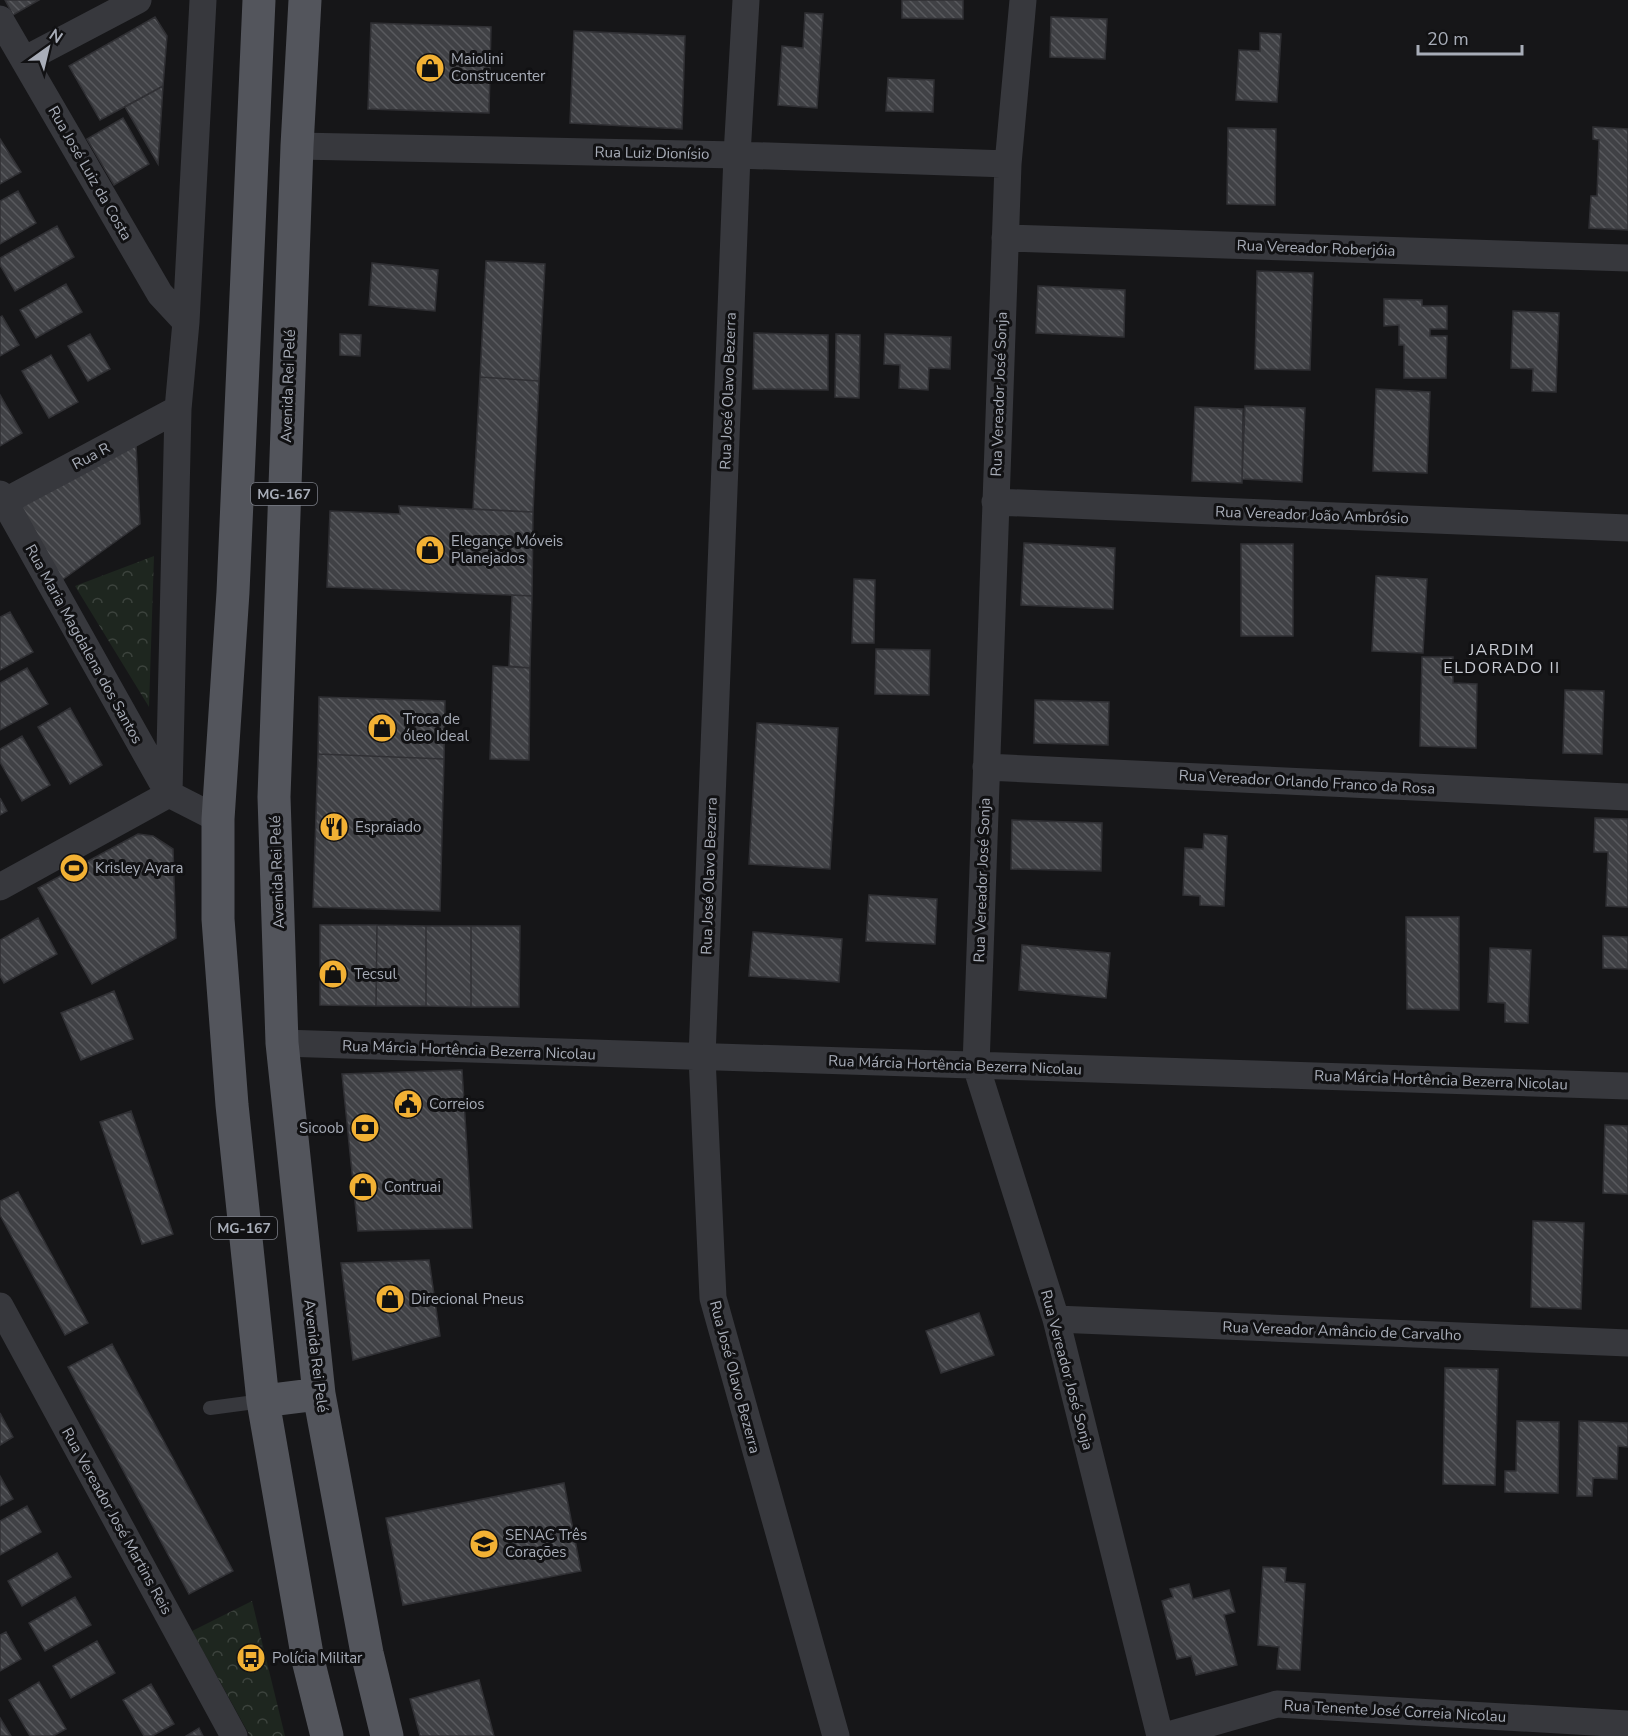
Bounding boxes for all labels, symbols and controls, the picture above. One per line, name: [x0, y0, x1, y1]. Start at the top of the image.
north arrow: [18, 18, 78, 78]
scale bar: [1418, 18, 1522, 56]
text: N: [45, 24, 67, 49]
text: 20 m: [1427, 27, 1469, 51]
place label: Maiolini Construcenter: [451, 49, 546, 86]
shop icon: Maiolini Construcenter: [414, 52, 446, 84]
street label: Rua José Luiz da Costa: [43, 102, 137, 244]
street label: Rua Luiz Dionísio: [594, 142, 710, 164]
street label: Rua Vereador Roberjóia: [1236, 235, 1396, 261]
street label: Rua Vereador José Sonja: [986, 311, 1012, 477]
street label: Rua José Olavo Bezerra: [715, 312, 741, 470]
street label: Avenida Rei Pelé: [276, 329, 300, 443]
street label: Rua R: [69, 438, 113, 474]
road number: MG-167: [251, 483, 317, 505]
street label: Rua Vereador João Ambrósio: [1215, 502, 1409, 528]
place label: Elegançe Móveis Planejados: [451, 531, 563, 568]
shop icon: Elegançe Móveis Planejados: [414, 534, 446, 566]
street label: Rua Maria Magdalena dos Santos: [21, 541, 147, 747]
district label: JARDIM ELDORADO II: [1443, 639, 1561, 679]
place label: Troca de óleo Ideal: [403, 709, 469, 746]
shop icon: Troca de óleo Ideal: [366, 712, 398, 744]
street label: Rua Vereador Orlando Franco da Rosa: [1178, 765, 1436, 799]
street label: Rua José Olavo Bezerra: [696, 797, 722, 955]
street label: Rua Vereador José Sonja: [969, 797, 995, 963]
restaurant icon: Espraiado: [318, 811, 350, 843]
street label: Avenida Rei Pelé: [265, 815, 289, 929]
place label: Espraiado: [355, 817, 421, 837]
sports icon: Krisley Ayara: [58, 852, 90, 884]
place label: Krisley Ayara: [95, 858, 184, 878]
shop icon: Tecsul: [317, 958, 349, 990]
place label: Tecsul: [354, 964, 397, 984]
street label: Rua Márcia Hortência Bezerra Nicolau: [342, 1036, 596, 1064]
street label: Rua Márcia Hortência Bezerra Nicolau: [828, 1051, 1082, 1079]
street label: Rua Márcia Hortência Bezerra Nicolau: [1314, 1066, 1568, 1094]
public building icon: Correios: [392, 1088, 424, 1120]
place label: Correios: [429, 1094, 485, 1114]
bank icon: Sicoob: [349, 1112, 381, 1144]
place label: Sicoob: [299, 1118, 344, 1138]
shop icon: Contruai: [347, 1171, 379, 1203]
place label: Contruai: [384, 1177, 441, 1197]
road number: MG-167: [211, 1217, 277, 1239]
shop icon: Direcional Pneus: [374, 1283, 406, 1315]
street label: Rua Vereador José Sonja: [1036, 1288, 1098, 1452]
place label: Direcional Pneus: [411, 1289, 524, 1309]
street label: Rua José Olavo Bezerra: [705, 1298, 765, 1456]
street label: Avenida Rei Pelé: [299, 1299, 333, 1413]
street label: Rua Vereador Amâncio de Carvalho: [1222, 1317, 1462, 1345]
street label: Rua Vereador José Martins Reis: [57, 1424, 177, 1618]
place label: SENAC Três Corações: [505, 1525, 587, 1562]
school or university icon: SENAC Três Corações: [468, 1528, 500, 1560]
bus stop icon: Polícia Militar: [235, 1642, 267, 1674]
place label: Polícia Militar: [272, 1648, 363, 1668]
street label: Rua Tenente José Correia Nicolau: [1283, 1695, 1507, 1727]

